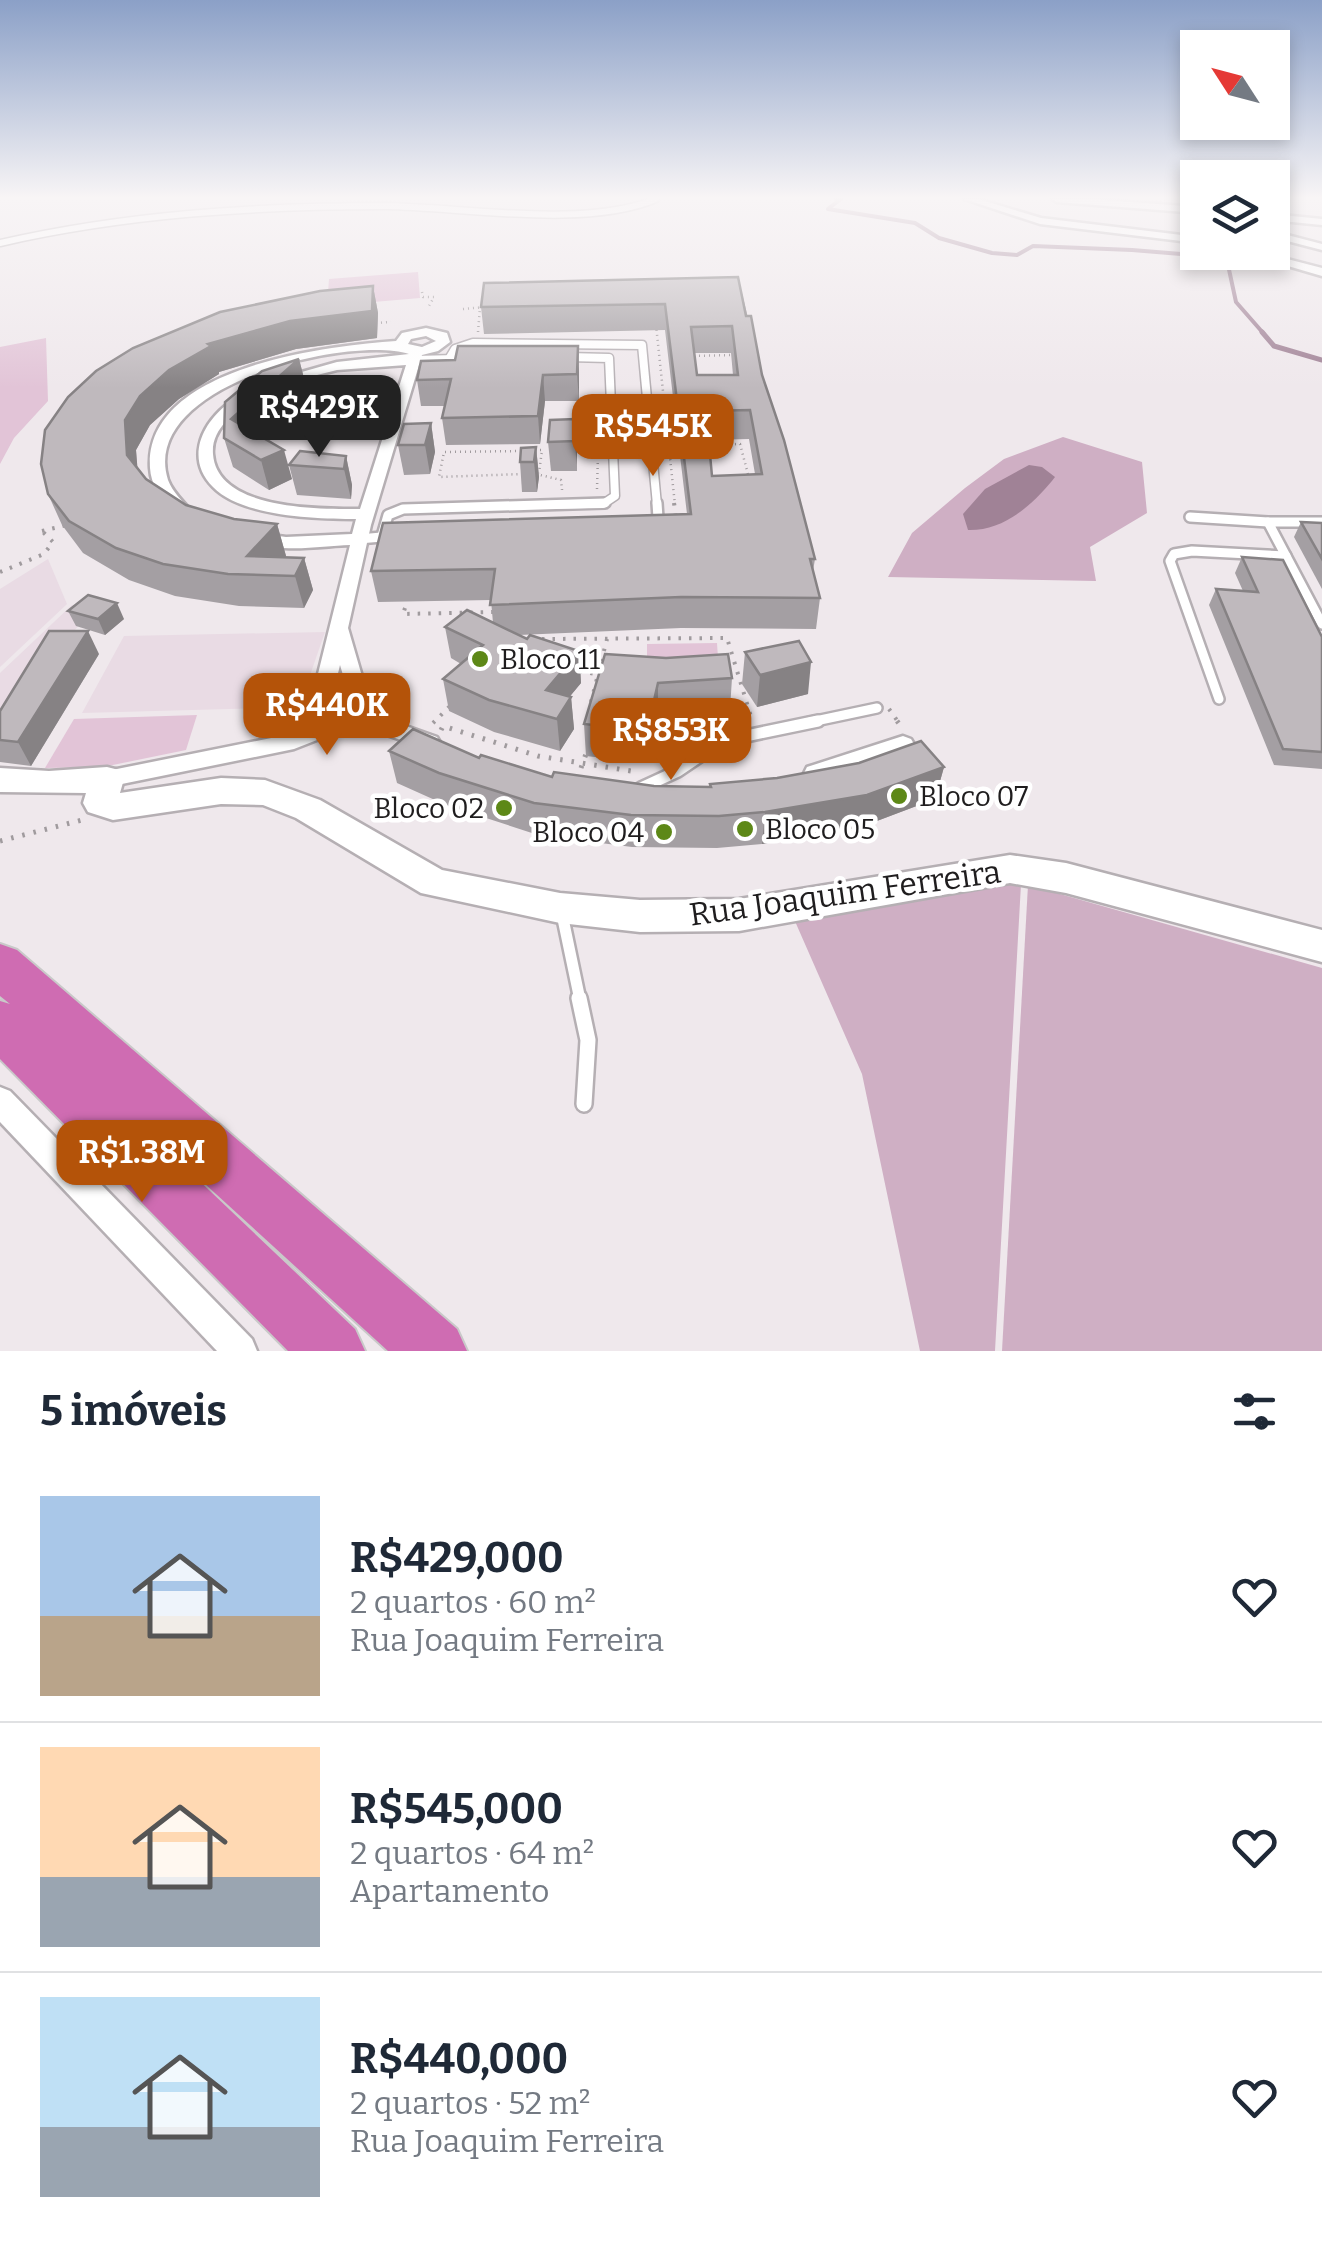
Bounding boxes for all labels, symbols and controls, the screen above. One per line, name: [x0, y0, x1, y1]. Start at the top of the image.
north arrow: [1180, 30, 1290, 140]
map controls: [1180, 30, 1290, 270]
button: layers: [1180, 160, 1290, 270]
pin: R$429K: [238, 375, 400, 460]
text: R$429K: [259, 388, 379, 426]
pin: R$545K: [572, 394, 734, 479]
text: R$545K: [594, 407, 712, 445]
place label: Bloco 11: [500, 643, 601, 676]
marker: Bloco 11: [469, 648, 491, 670]
pin: R$440K: [246, 673, 408, 758]
text: R$440K: [265, 686, 389, 724]
pin: R$853K: [590, 698, 752, 783]
text: R$853K: [612, 711, 730, 749]
place label: Bloco 07: [919, 780, 1028, 813]
marker: Bloco 07: [888, 785, 910, 807]
place label: Bloco 02: [373, 792, 484, 825]
marker: Bloco 02: [493, 797, 515, 819]
place label: Bloco 05: [765, 813, 875, 846]
place label: Bloco 04: [532, 816, 644, 849]
marker: Bloco 05: [734, 818, 756, 840]
marker: Bloco 04: [653, 821, 675, 843]
street label: Rua Joaquim Ferreira: [687, 852, 1003, 934]
pin: R$1.38M: [50, 1120, 234, 1205]
text: R$1.38M: [78, 1133, 206, 1171]
icon: filters: [1227, 1384, 1282, 1439]
text: 5 imóveis: [40, 1386, 227, 1436]
text: R$429,000: [350, 1533, 564, 1583]
icon: home: [120, 1536, 240, 1656]
icon: heart: [1227, 1569, 1282, 1624]
text: 2 quartos · 60 m²: [350, 1583, 596, 1621]
text: Rua Joaquim Ferreira: [350, 1621, 664, 1659]
text: R$545,000: [350, 1784, 563, 1834]
icon: home: [120, 1787, 240, 1907]
icon: heart: [1227, 1820, 1282, 1875]
text: 2 quartos · 64 m²: [350, 1834, 594, 1872]
text: Apartamento: [350, 1872, 549, 1910]
text: R$440,000: [350, 2034, 568, 2084]
icon: home: [120, 2037, 240, 2157]
icon: heart: [1227, 2070, 1282, 2125]
text: 2 quartos · 52 m²: [350, 2084, 590, 2122]
text: Rua Joaquim Ferreira: [350, 2122, 664, 2160]

